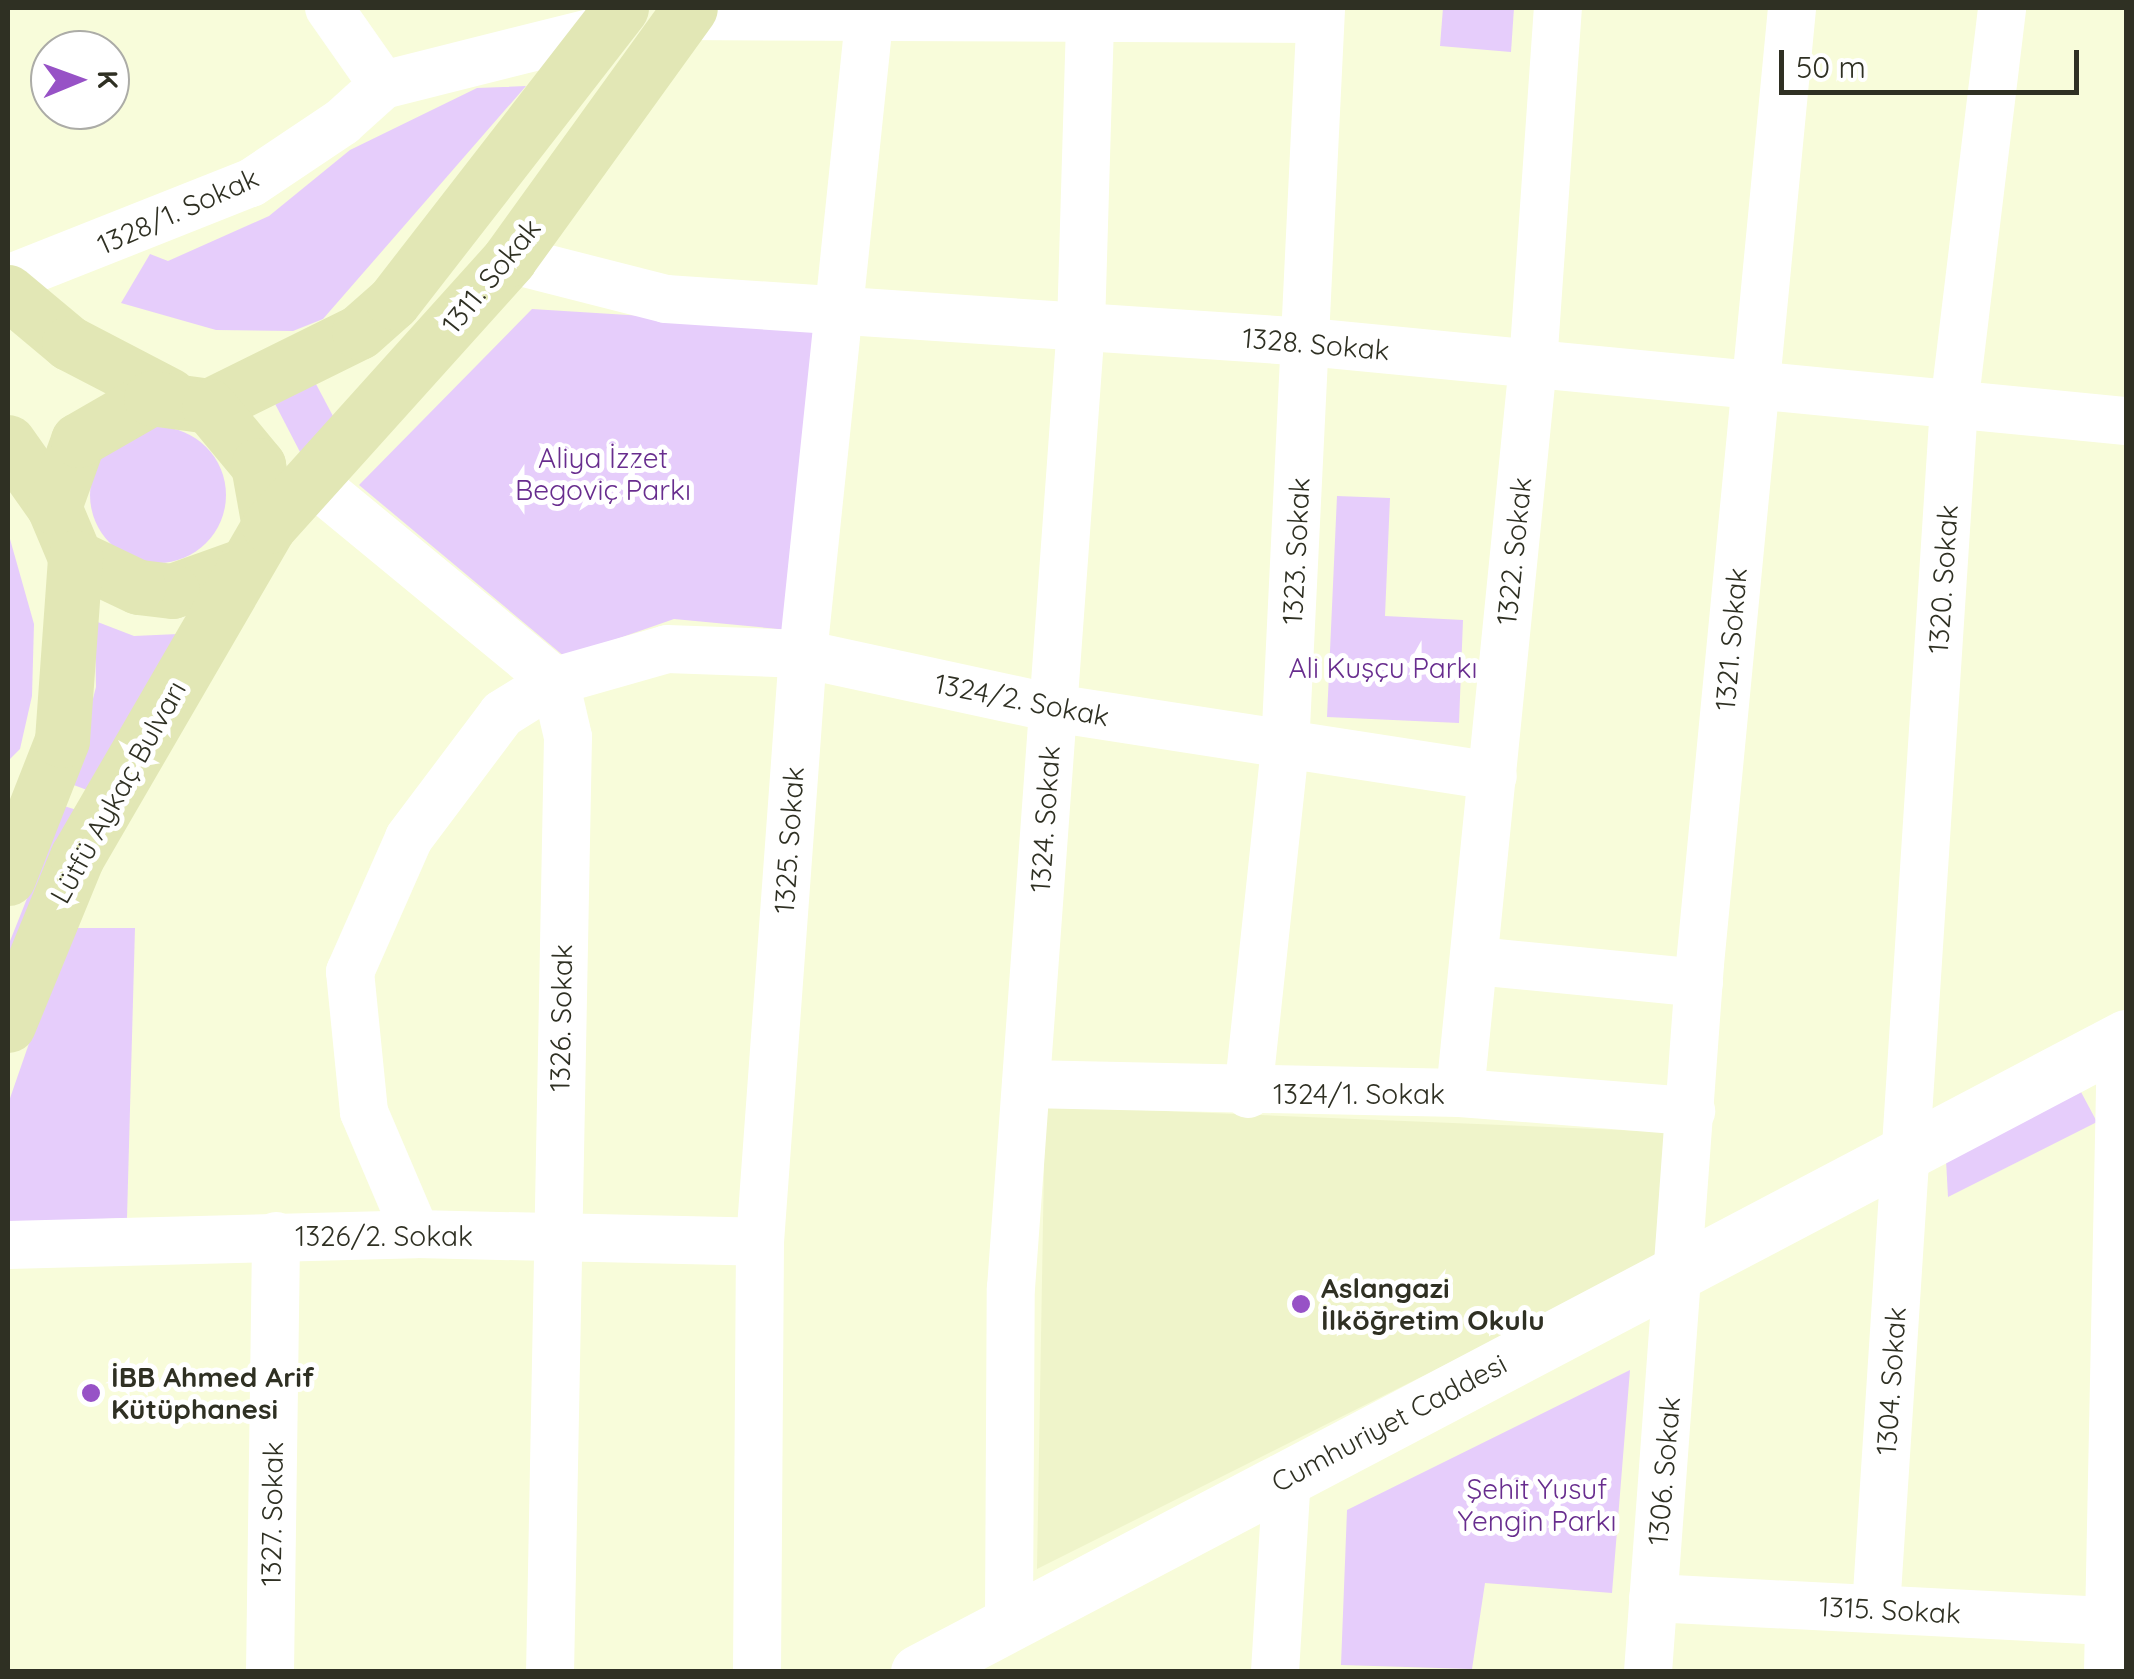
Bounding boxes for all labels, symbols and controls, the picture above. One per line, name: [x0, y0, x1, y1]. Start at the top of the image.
north arrow: [30, 30, 130, 130]
scale bar: [1784, 30, 2084, 92]
text: 50 m: [1796, 48, 1866, 86]
text: K: [91, 70, 126, 89]
street label: 1328/1. Sokak: [92, 161, 264, 261]
street label: 1311. Sokak: [435, 212, 547, 340]
street label: 1328. Sokak: [1241, 321, 1391, 367]
park label: Aliya İzzet Begoviç Parkı: [515, 441, 691, 507]
street label: 1322. Sokak: [1490, 476, 1538, 626]
street label: 1323. Sokak: [1275, 477, 1317, 625]
street label: 1320. Sokak: [1921, 503, 1965, 655]
street label: 1321. Sokak: [1708, 566, 1754, 712]
park label: Ali Kuşçu Parkı: [1288, 651, 1478, 685]
street label: 1324/2. Sokak: [932, 667, 1112, 733]
street label: Lütfü Aykaç Bulvarı: [43, 675, 193, 909]
street label: 1324. Sokak: [1023, 744, 1067, 894]
street label: 1325. Sokak: [767, 765, 811, 915]
street label: 1326. Sokak: [543, 944, 579, 1092]
street label: 1324/1. Sokak: [1273, 1077, 1445, 1111]
street label: 1326/2. Sokak: [295, 1219, 473, 1253]
place label: Aslangazi İlköğretim Okulu: [1321, 1271, 1545, 1337]
marker: Aslangazi İlköğretim Okulu: [1290, 1293, 1312, 1315]
street label: 1304. Sokak: [1869, 1306, 1913, 1456]
street label: Cumhuriyet Caddesi: [1266, 1347, 1512, 1499]
place label: İBB Ahmed Arif Kütüphanesi: [111, 1360, 314, 1426]
marker: İBB Ahmed Arif Kütüphanesi: [80, 1382, 102, 1404]
street label: 1306. Sokak: [1641, 1395, 1687, 1547]
street label: 1327. Sokak: [254, 1441, 290, 1587]
park label: Şehit Yusuf Yengin Parkı: [1457, 1472, 1617, 1538]
street label: 1315. Sokak: [1818, 1590, 1962, 1630]

